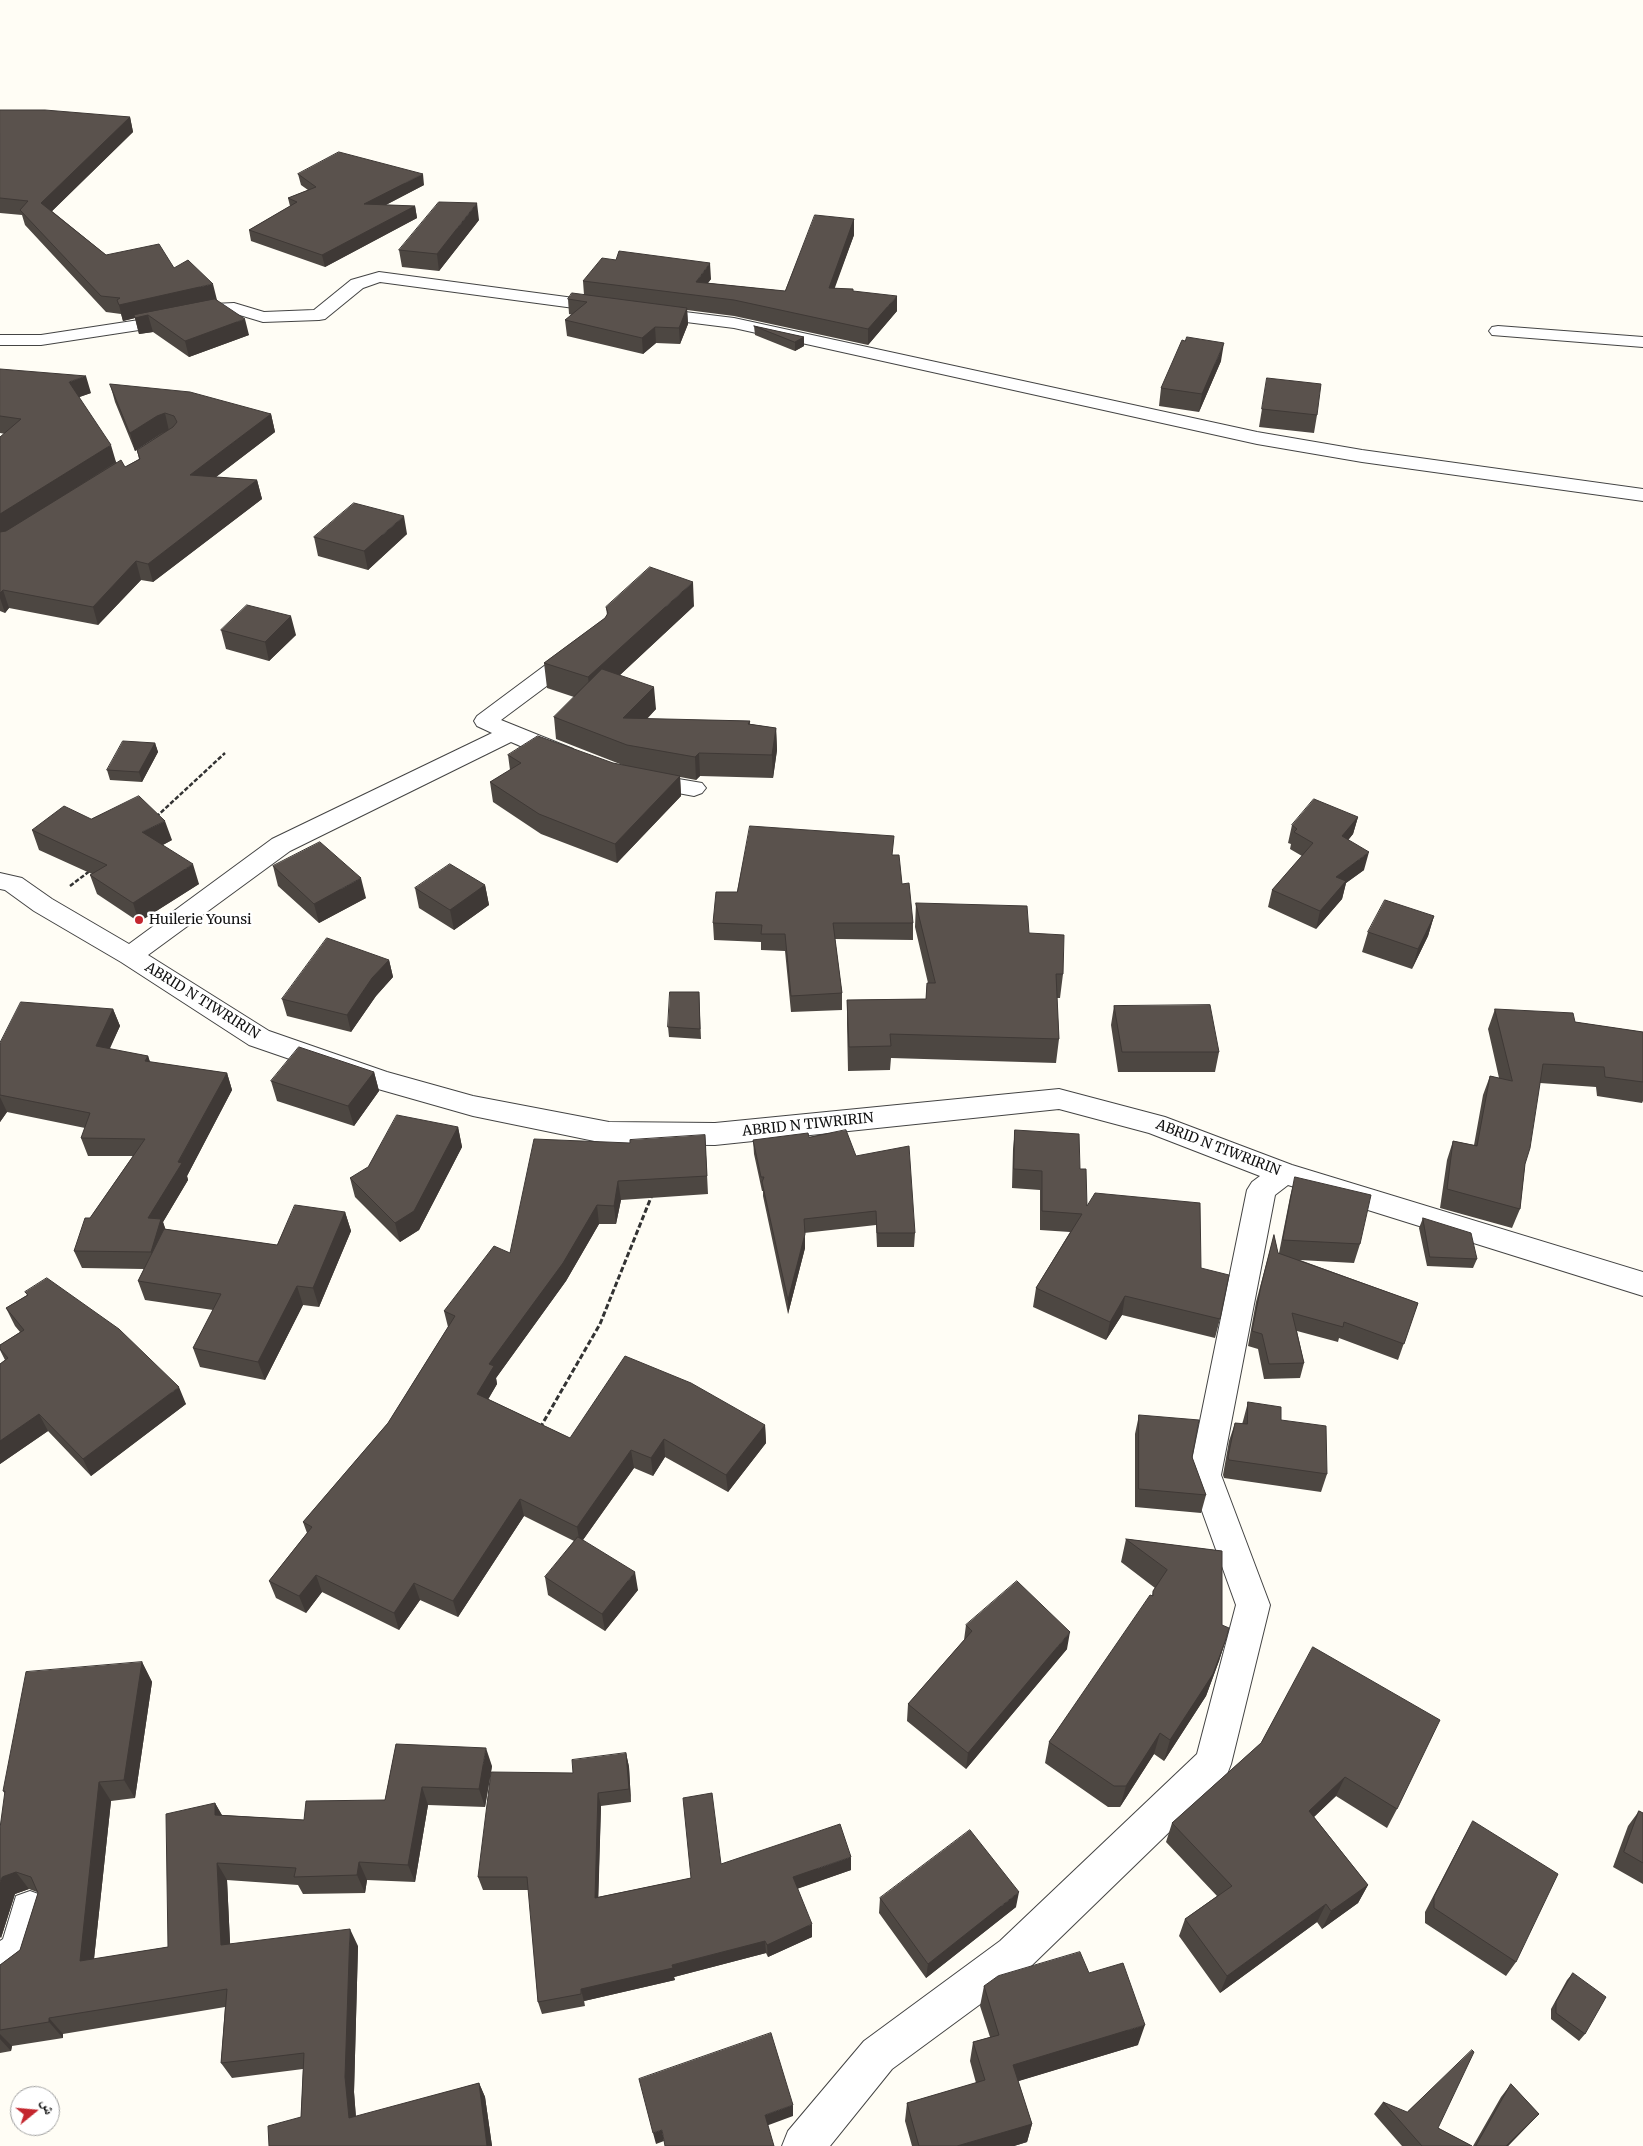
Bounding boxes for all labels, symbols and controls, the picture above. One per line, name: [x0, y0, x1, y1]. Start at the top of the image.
place label: Huilerie Younsi: [149, 912, 252, 928]
marker: Huilerie Younsi: [133, 914, 145, 926]
street label: ABRID N TIWRIRIN: [142, 959, 262, 1043]
street label: ABRID N TIWRIRIN: [742, 1110, 874, 1140]
street label: ABRID N TIWRIRIN: [1153, 1117, 1283, 1179]
north arrow: [10, 2086, 60, 2136]
text: ش: [38, 2097, 59, 2117]

